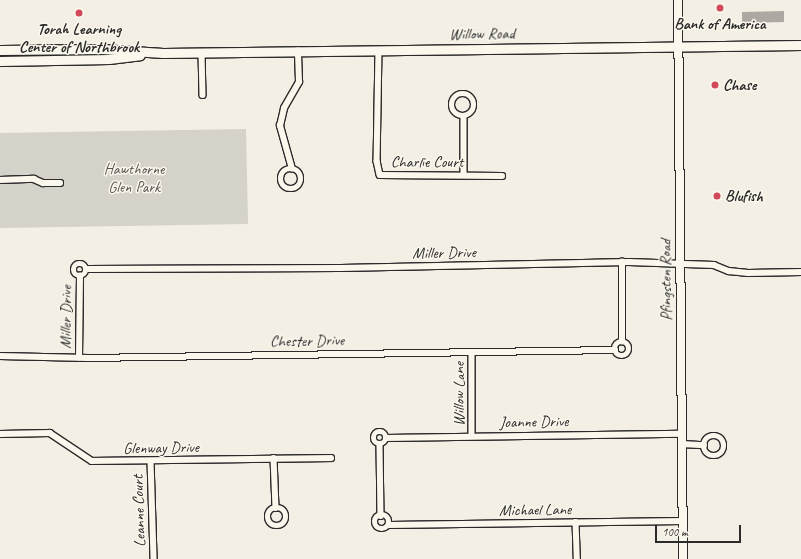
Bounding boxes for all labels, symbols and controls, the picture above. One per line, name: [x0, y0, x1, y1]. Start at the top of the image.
marker: Bank of America: [715, 3, 725, 13]
marker: Torah Learning Center of Northbrook: [74, 8, 84, 18]
place label: Bank of America: [674, 14, 766, 34]
place label: Torah Learning Center of Northbrook: [19, 19, 139, 57]
street label: Willow Road: [449, 24, 515, 44]
place label: Chase: [723, 75, 756, 95]
marker: Chase: [710, 80, 720, 90]
street label: Charlie Court: [391, 152, 463, 172]
park label: Hawthorne Glen Park: [104, 159, 164, 197]
place label: Blufish: [725, 186, 763, 206]
marker: Blufish: [712, 191, 722, 201]
street label: Pfingsten Road: [656, 239, 676, 321]
street label: Miller Drive: [412, 243, 476, 263]
street label: Miller Drive: [56, 285, 76, 349]
street label: Chester Drive: [270, 331, 344, 351]
street label: Willow Lane: [449, 362, 469, 426]
street label: Joanne Drive: [499, 412, 569, 432]
street label: Glenway Drive: [123, 438, 199, 458]
street label: Leanne Court: [128, 475, 150, 547]
street label: Michael Lane: [499, 500, 571, 520]
scale bar: [657, 517, 743, 543]
text: 100 m: [662, 524, 688, 540]

